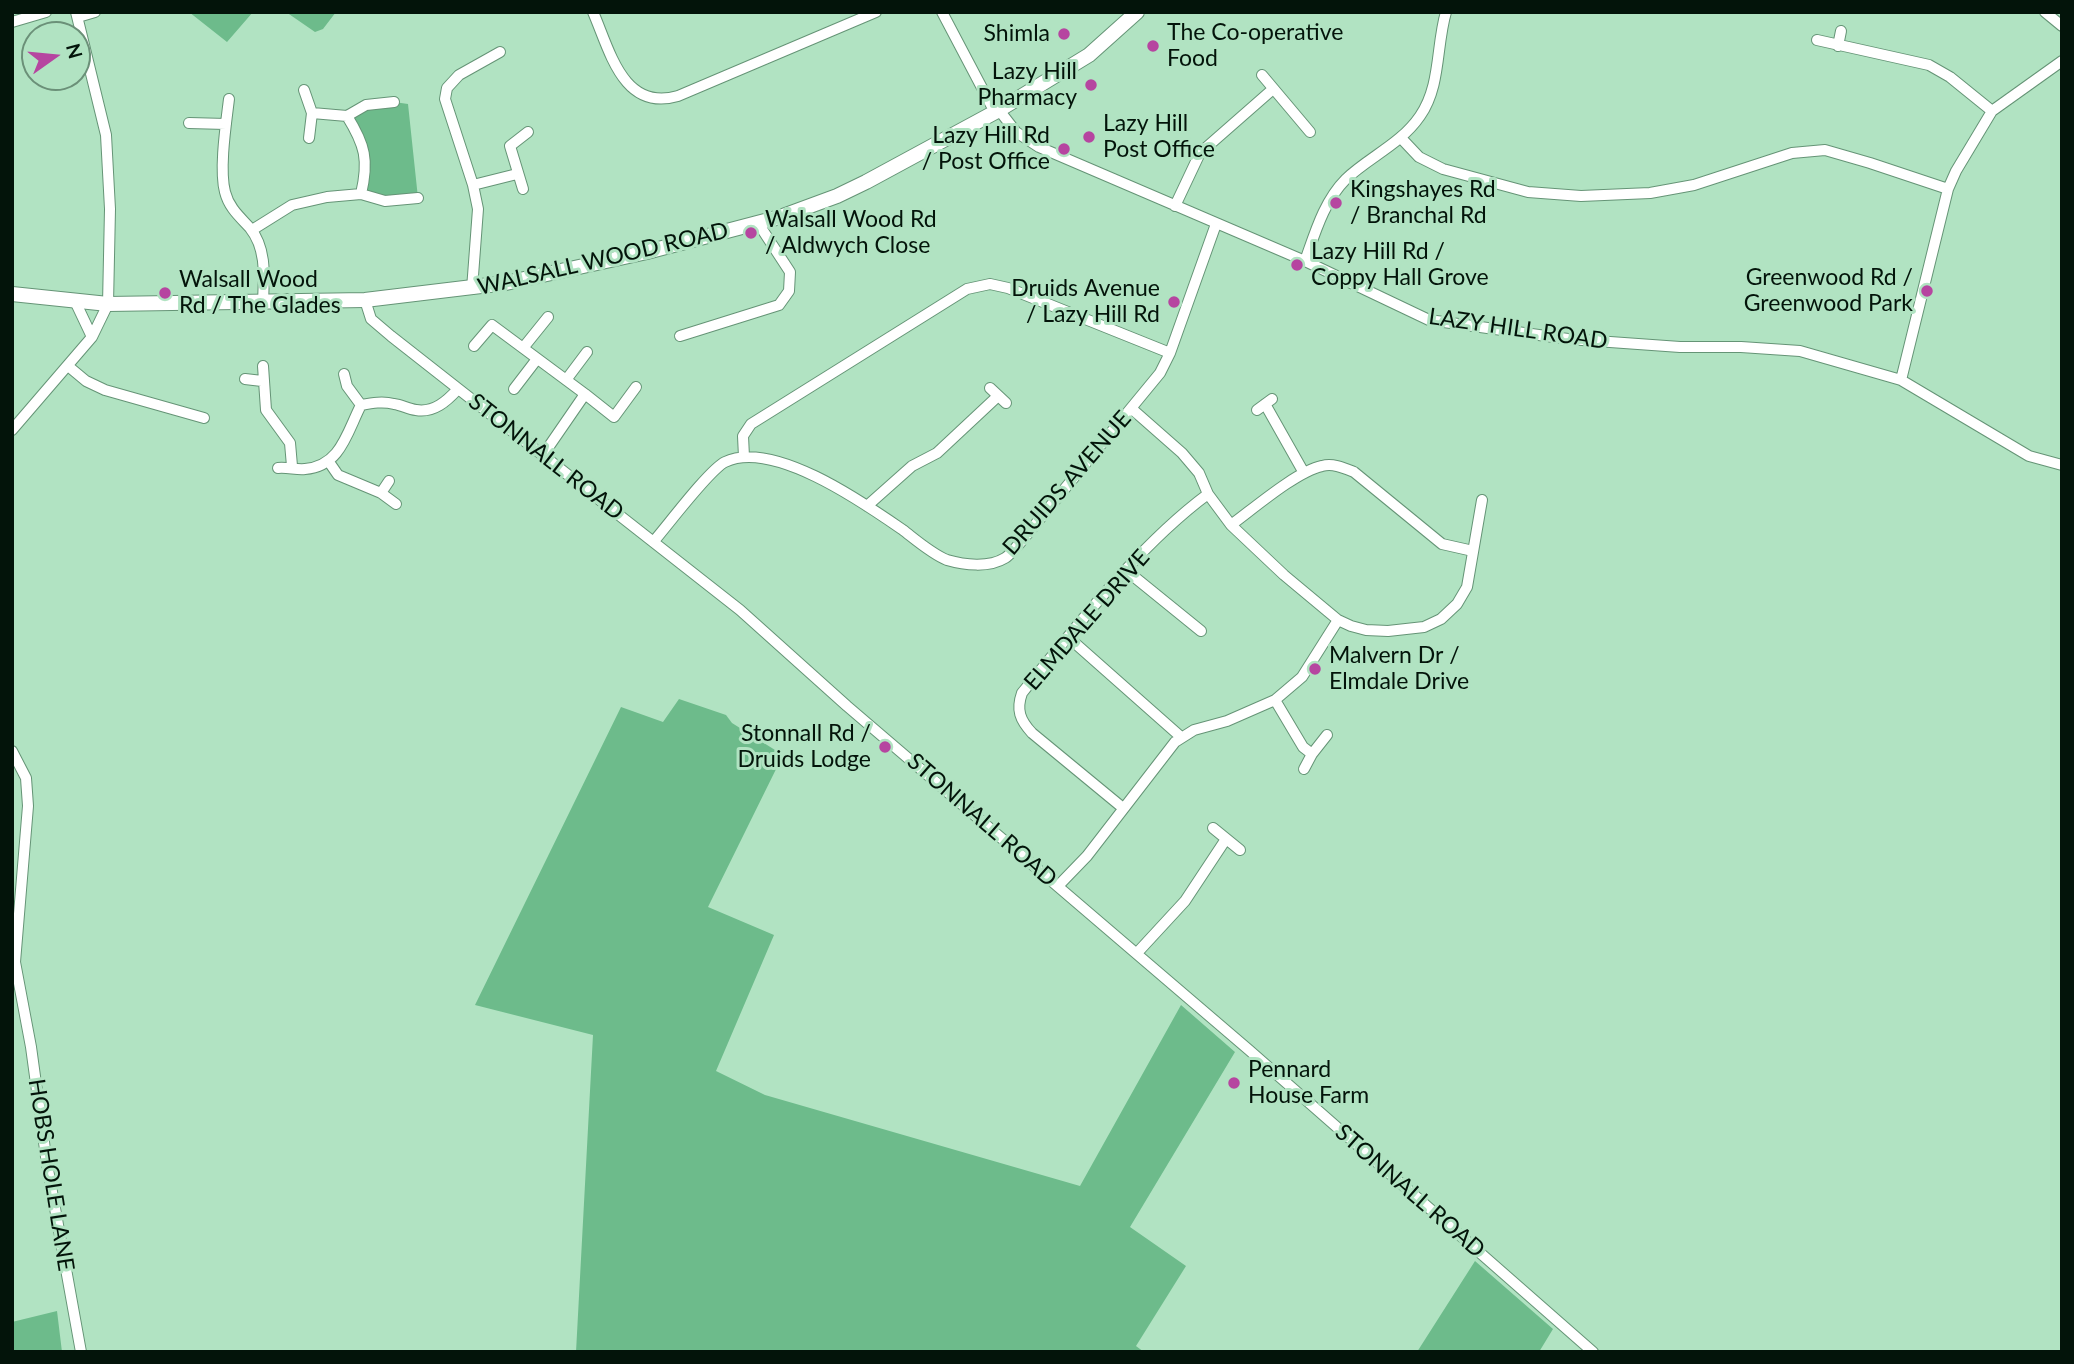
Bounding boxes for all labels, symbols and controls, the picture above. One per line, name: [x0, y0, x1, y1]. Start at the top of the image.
place label: The Co-operative Food: [1167, 19, 1343, 73]
place label: Shimla: [984, 20, 1050, 48]
north arrow: [21, 21, 91, 91]
marker: Shimla: [1056, 26, 1072, 42]
marker: The Co-operative Food: [1145, 38, 1161, 54]
text: N: [62, 41, 88, 61]
place label: Lazy Hill Pharmacy: [977, 58, 1077, 112]
marker: Lazy Hill Pharmacy: [1083, 77, 1099, 93]
place label: Lazy Hill Post Office: [1103, 110, 1215, 164]
place label: Lazy Hill Rd / Post Office: [922, 122, 1050, 176]
marker: Lazy Hill Post Office: [1081, 129, 1097, 145]
marker: Lazy Hill Rd / Post Office: [1056, 141, 1072, 157]
place label: Kingshayes Rd / Branchal Rd: [1350, 176, 1496, 230]
marker: Kingshayes Rd / Branchal Rd: [1328, 195, 1344, 211]
place label: Walsall Wood Rd / Aldwych Close: [765, 206, 937, 260]
street label: WALSALL WOOD ROAD: [475, 217, 731, 301]
marker: Walsall Wood Rd / Aldwych Close: [743, 225, 759, 241]
place label: Lazy Hill Rd / Coppy Hall Grove: [1311, 238, 1489, 292]
marker: Lazy Hill Rd / Coppy Hall Grove: [1289, 257, 1305, 273]
place label: Greenwood Rd / Greenwood Park: [1744, 264, 1913, 318]
place label: Walsall Wood Rd / The Glades: [179, 266, 341, 320]
place label: Druids Avenue / Lazy Hill Rd: [1011, 275, 1160, 329]
marker: Greenwood Rd / Greenwood Park: [1919, 283, 1935, 299]
marker: Walsall Wood Rd / The Glades: [157, 285, 173, 301]
marker: Druids Avenue / Lazy Hill Rd: [1166, 294, 1182, 310]
street label: LAZY HILL ROAD: [1427, 303, 1609, 355]
street label: STONNALL ROAD: [463, 388, 629, 526]
street label: DRUIDS AVENUE: [997, 405, 1137, 561]
street label: ELMDALE DRIVE: [1018, 544, 1156, 696]
place label: Malvern Dr / Elmdale Drive: [1329, 642, 1469, 696]
marker: Malvern Dr / Elmdale Drive: [1307, 661, 1323, 677]
place label: Stonnall Rd / Druids Lodge: [737, 720, 871, 774]
marker: Stonnall Rd / Druids Lodge: [877, 739, 893, 755]
street label: STONNALL ROAD: [902, 748, 1062, 892]
place label: Pennard House Farm: [1248, 1056, 1369, 1110]
marker: Pennard House Farm: [1226, 1075, 1242, 1091]
street label: HOBS HOLE LANE: [22, 1077, 80, 1273]
street label: STONNALL ROAD: [1330, 1119, 1490, 1263]

